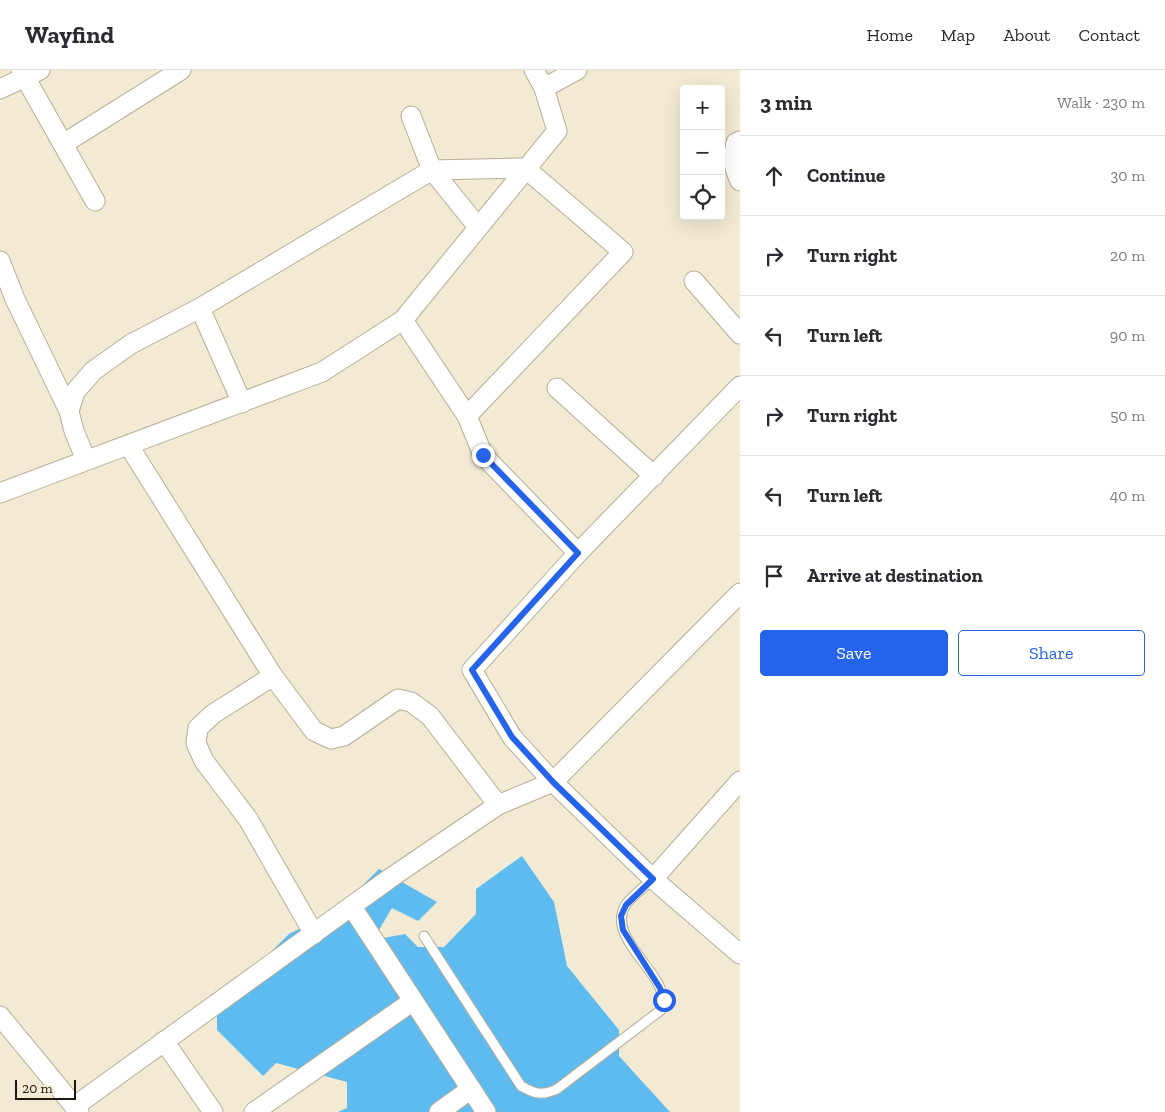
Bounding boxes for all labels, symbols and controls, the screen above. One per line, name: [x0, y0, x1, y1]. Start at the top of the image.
text: Wayfind: [25, 20, 114, 49]
text: Home: [866, 24, 913, 46]
text: Map: [941, 24, 975, 46]
text: About: [1003, 24, 1050, 46]
text: Contact: [1078, 24, 1140, 46]
map controls: [680, 85, 725, 220]
button: +: [680, 85, 725, 130]
text: 3 min: [760, 90, 812, 115]
text: Walk · 230 m: [1057, 93, 1145, 112]
button: −: [680, 130, 725, 175]
icon: ahead: [760, 162, 788, 190]
text: Continue: [807, 164, 885, 187]
text: 30 m: [1111, 166, 1145, 185]
button: locate: [680, 175, 725, 220]
icon: right: [760, 242, 788, 270]
text: Turn right: [807, 244, 897, 267]
text: 20 m: [1110, 246, 1145, 265]
icon: left: [760, 322, 788, 350]
text: Turn left: [807, 324, 882, 347]
text: 90 m: [1110, 326, 1145, 345]
icon: right: [760, 402, 788, 430]
text: Turn right: [807, 404, 897, 427]
text: 50 m: [1110, 406, 1145, 425]
route end: [472, 444, 495, 467]
icon: left: [760, 482, 788, 510]
text: Turn left: [807, 484, 882, 507]
text: 40 m: [1110, 486, 1145, 505]
icon: arrive: [760, 562, 788, 590]
text: Arrive at destination: [807, 564, 983, 587]
button: Save: [760, 630, 948, 676]
button: Share: [958, 630, 1145, 676]
route start: [653, 989, 676, 1012]
scale bar: [15, 1077, 76, 1100]
text: 20 m: [22, 1080, 53, 1097]

